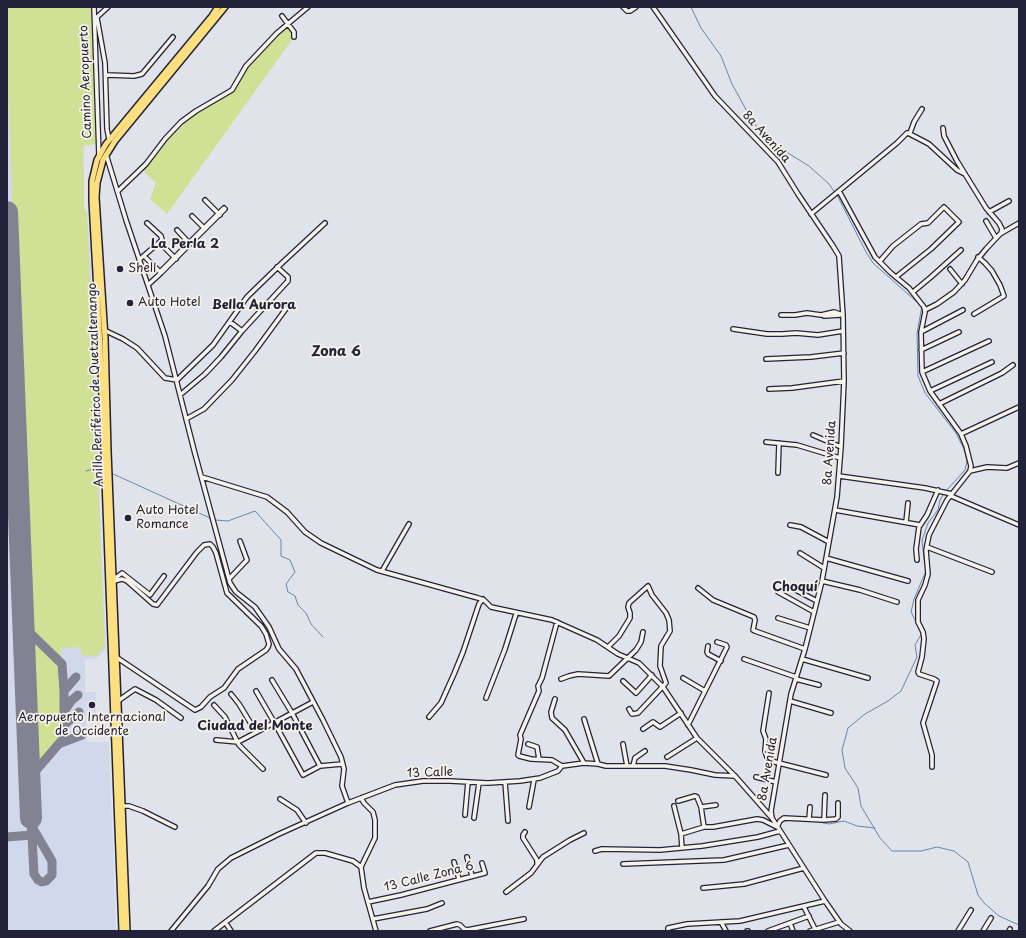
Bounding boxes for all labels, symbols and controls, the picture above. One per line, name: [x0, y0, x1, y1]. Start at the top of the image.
street label: Camino Aeropuerto: [77, 25, 95, 139]
street label: 8a Avenida: [739, 108, 793, 166]
district label: La Perla 2: [151, 236, 219, 252]
place label: Shell: [128, 262, 156, 276]
marker: Shell: [115, 264, 125, 274]
street label: Anillo Periférico de Quetzaltenango: [85, 283, 107, 487]
place label: Auto Hotel: [138, 296, 200, 310]
district label: Bella Aurora: [212, 297, 296, 313]
marker: Auto Hotel: [125, 298, 135, 308]
district label: Zona 6: [311, 344, 361, 360]
street label: 8a Avenida: [821, 420, 839, 486]
place label: Auto Hotel Romance: [136, 504, 198, 532]
marker: Auto Hotel Romance: [123, 513, 133, 523]
district label: Choquí: [772, 579, 818, 595]
marker: Aeropuerto Internacional de Occidente: [87, 700, 97, 710]
place label: Aeropuerto Internacional de Occidente: [18, 711, 166, 739]
district label: Ciudad del Monte: [197, 718, 313, 734]
street label: 8a Avenida: [755, 736, 781, 802]
street label: 13 Calle: [407, 765, 453, 781]
street label: 13 Calle Zona 6: [383, 859, 475, 895]

